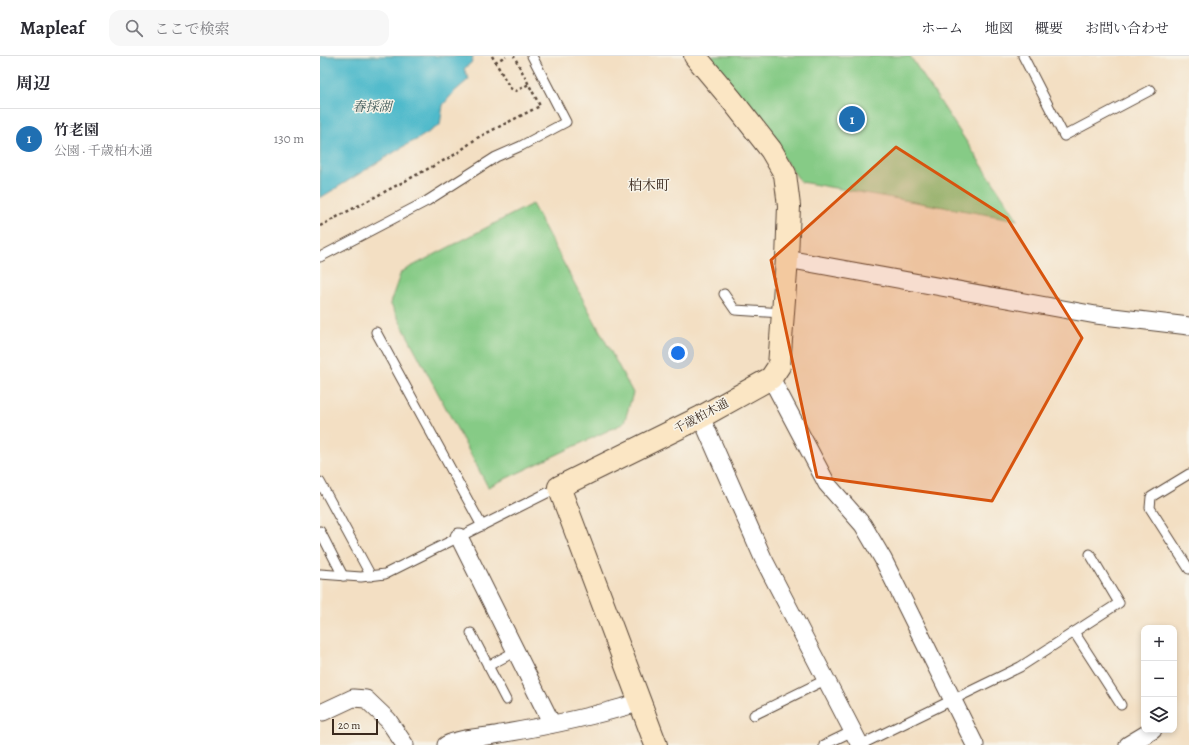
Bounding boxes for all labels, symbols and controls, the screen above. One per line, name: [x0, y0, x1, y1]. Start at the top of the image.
search box: [109, 10, 389, 46]
text: Mapleaf: [20, 15, 85, 41]
icon: search: [123, 17, 145, 39]
text: ここで検索: [155, 19, 230, 39]
text: ホーム: [921, 19, 963, 38]
text: 地図: [985, 19, 1013, 38]
text: 概要: [1035, 19, 1063, 38]
text: お問い合わせ: [1085, 19, 1169, 38]
text: 周辺: [16, 72, 50, 95]
water label: 春採湖: [352, 98, 393, 115]
pin: 1: [839, 104, 865, 134]
text: 竹老園: [54, 120, 99, 140]
text: 1: [27, 130, 31, 147]
text: 130 m: [274, 130, 304, 147]
text: 公園 · 千歳柏木通: [54, 142, 153, 159]
district label: 柏木町: [628, 176, 670, 195]
your location: [668, 343, 688, 363]
street label: 千歳柏木通: [671, 395, 731, 437]
map controls: [1141, 625, 1177, 733]
button: +: [1141, 625, 1177, 661]
button: −: [1141, 661, 1177, 697]
button: layers: [1141, 697, 1177, 733]
scale bar: [332, 717, 378, 736]
text: 20 m: [338, 718, 360, 733]

